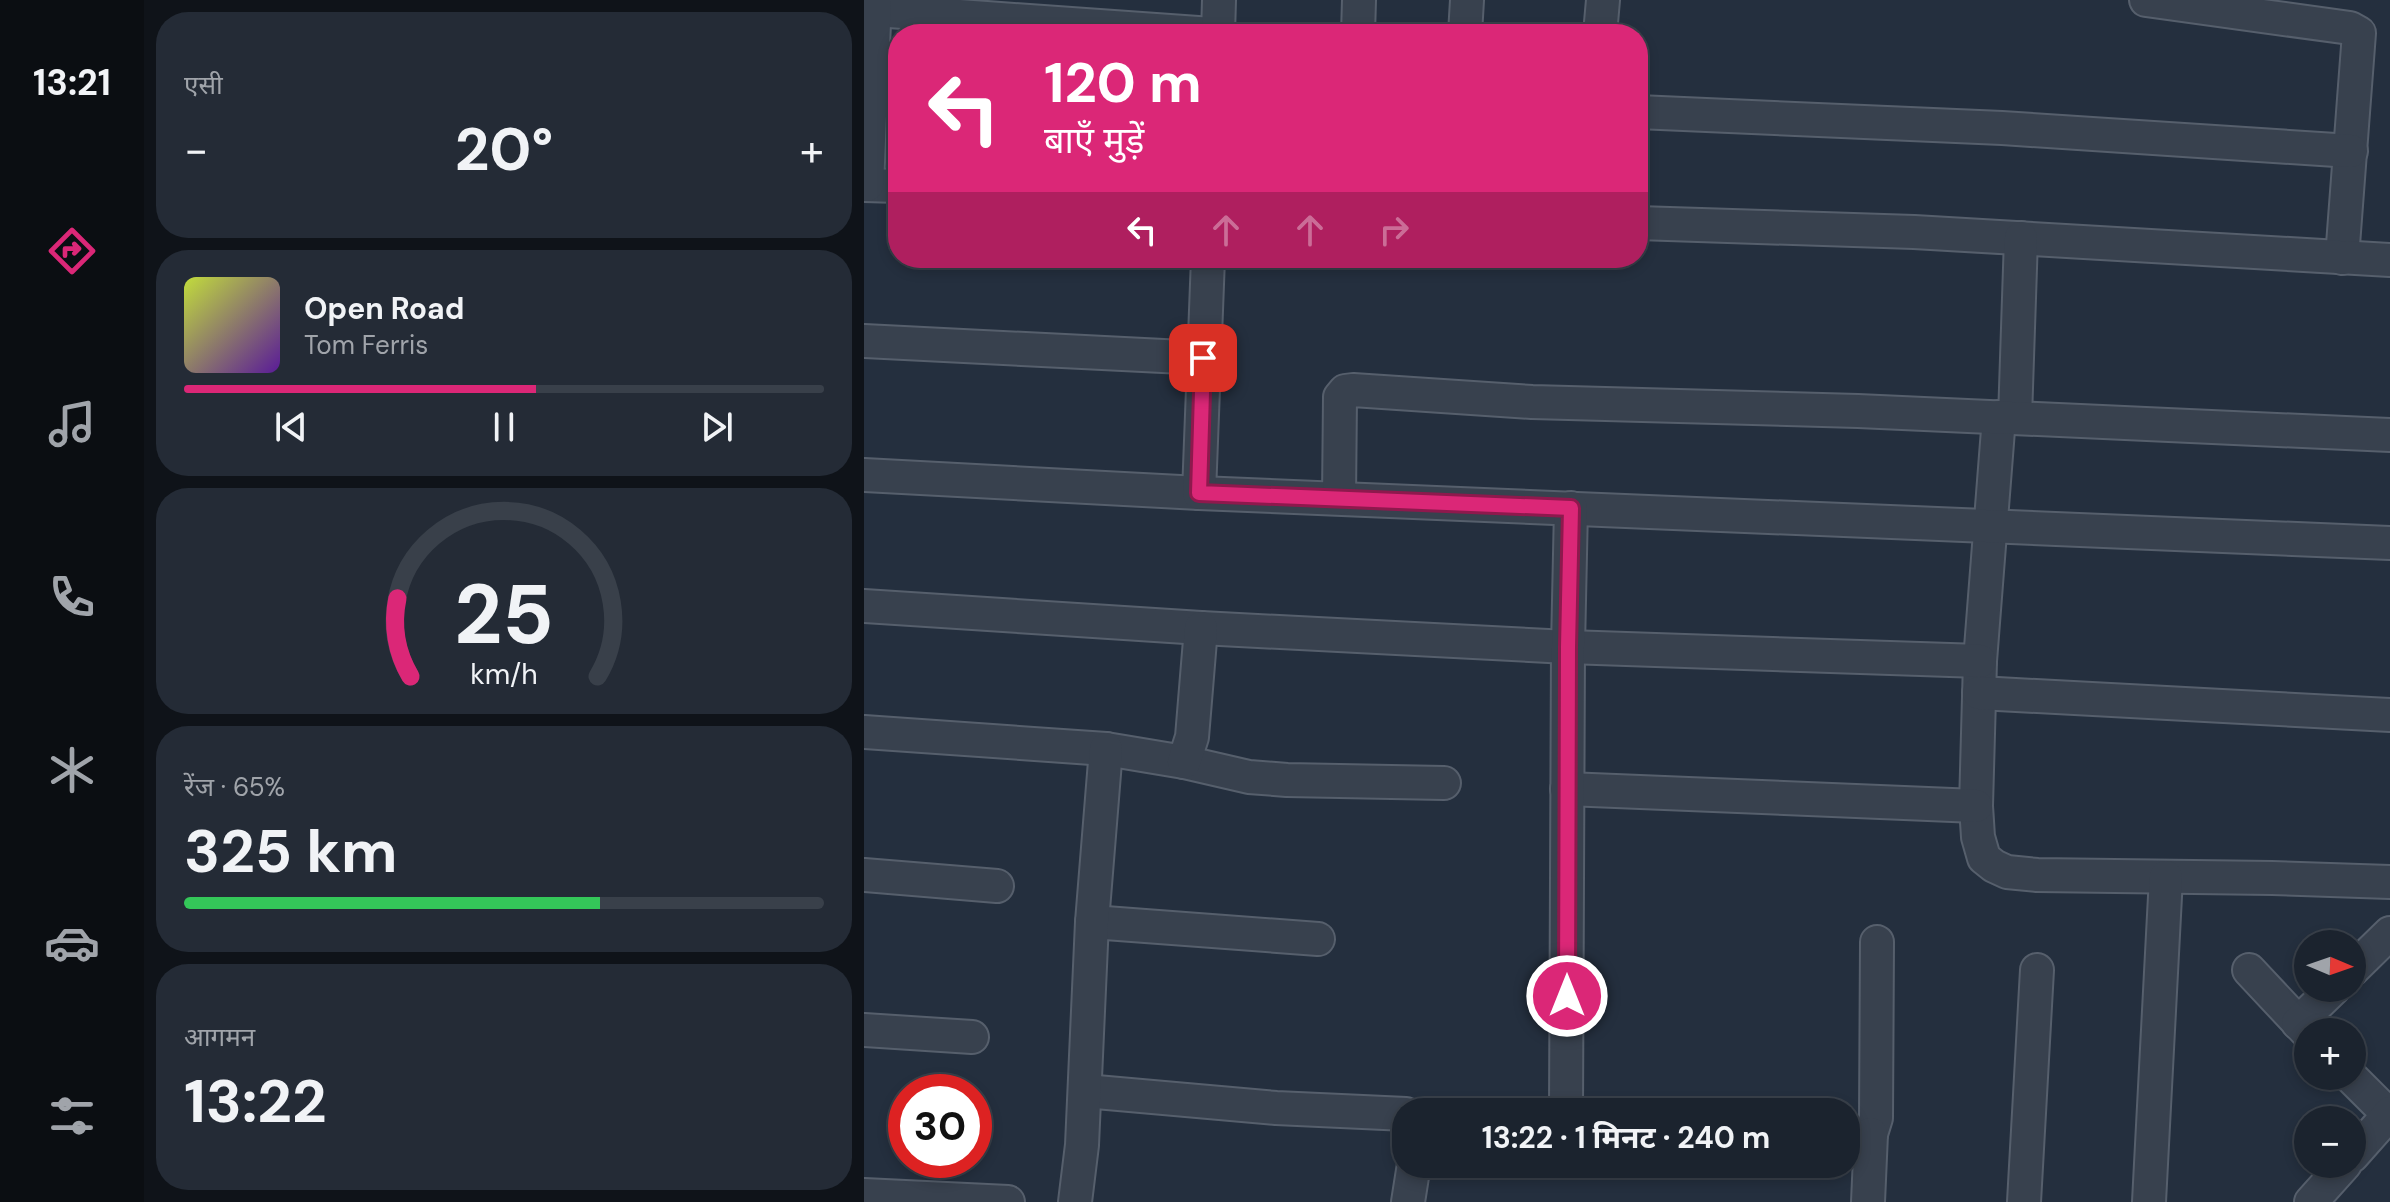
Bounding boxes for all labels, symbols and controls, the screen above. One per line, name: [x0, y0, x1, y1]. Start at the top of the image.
text: 120 m: [1044, 46, 1202, 119]
icon: left: [912, 56, 1016, 160]
text: 13:21: [33, 59, 111, 106]
text: एसी: [184, 68, 223, 102]
text: 20°: [455, 110, 553, 189]
text: बाएँ मुड़ें: [1044, 117, 1144, 164]
text: −: [184, 121, 208, 179]
text: +: [800, 121, 824, 179]
icon: left: [1120, 208, 1164, 252]
icon: ahead: [1204, 208, 1248, 252]
icon: ahead: [1288, 208, 1332, 252]
icon: right: [1372, 208, 1416, 252]
icon: directions: [44, 223, 100, 279]
text: Open Road: [304, 289, 464, 328]
pin: [1169, 324, 1237, 392]
text: Tom Ferris: [304, 328, 428, 362]
icon: arrive: [1181, 336, 1225, 380]
icon: music: [44, 396, 100, 452]
icon: previous: [269, 405, 313, 449]
icon: pause: [482, 405, 526, 449]
icon: next: [695, 405, 739, 449]
text: 25: [454, 560, 554, 669]
icon: phone: [44, 569, 100, 625]
text: km/h: [470, 656, 538, 693]
icon: climate: [44, 742, 100, 798]
text: रेंज · 65%: [184, 770, 285, 804]
text: 325 km: [184, 812, 397, 891]
icon: car: [44, 915, 100, 971]
north arrow: [2294, 930, 2366, 1002]
map controls: [2294, 930, 2366, 1178]
position arrow: [1525, 954, 1609, 1038]
button: +: [2294, 1018, 2366, 1090]
text: आगमन: [184, 1020, 255, 1054]
text: 13:22: [184, 1062, 327, 1141]
speed limit sign: 30: [888, 1074, 992, 1178]
icon: filters: [44, 1088, 100, 1144]
button: −: [2294, 1106, 2366, 1178]
text: 13:22 · 1 मिनट · 240 m: [1482, 1118, 1770, 1157]

